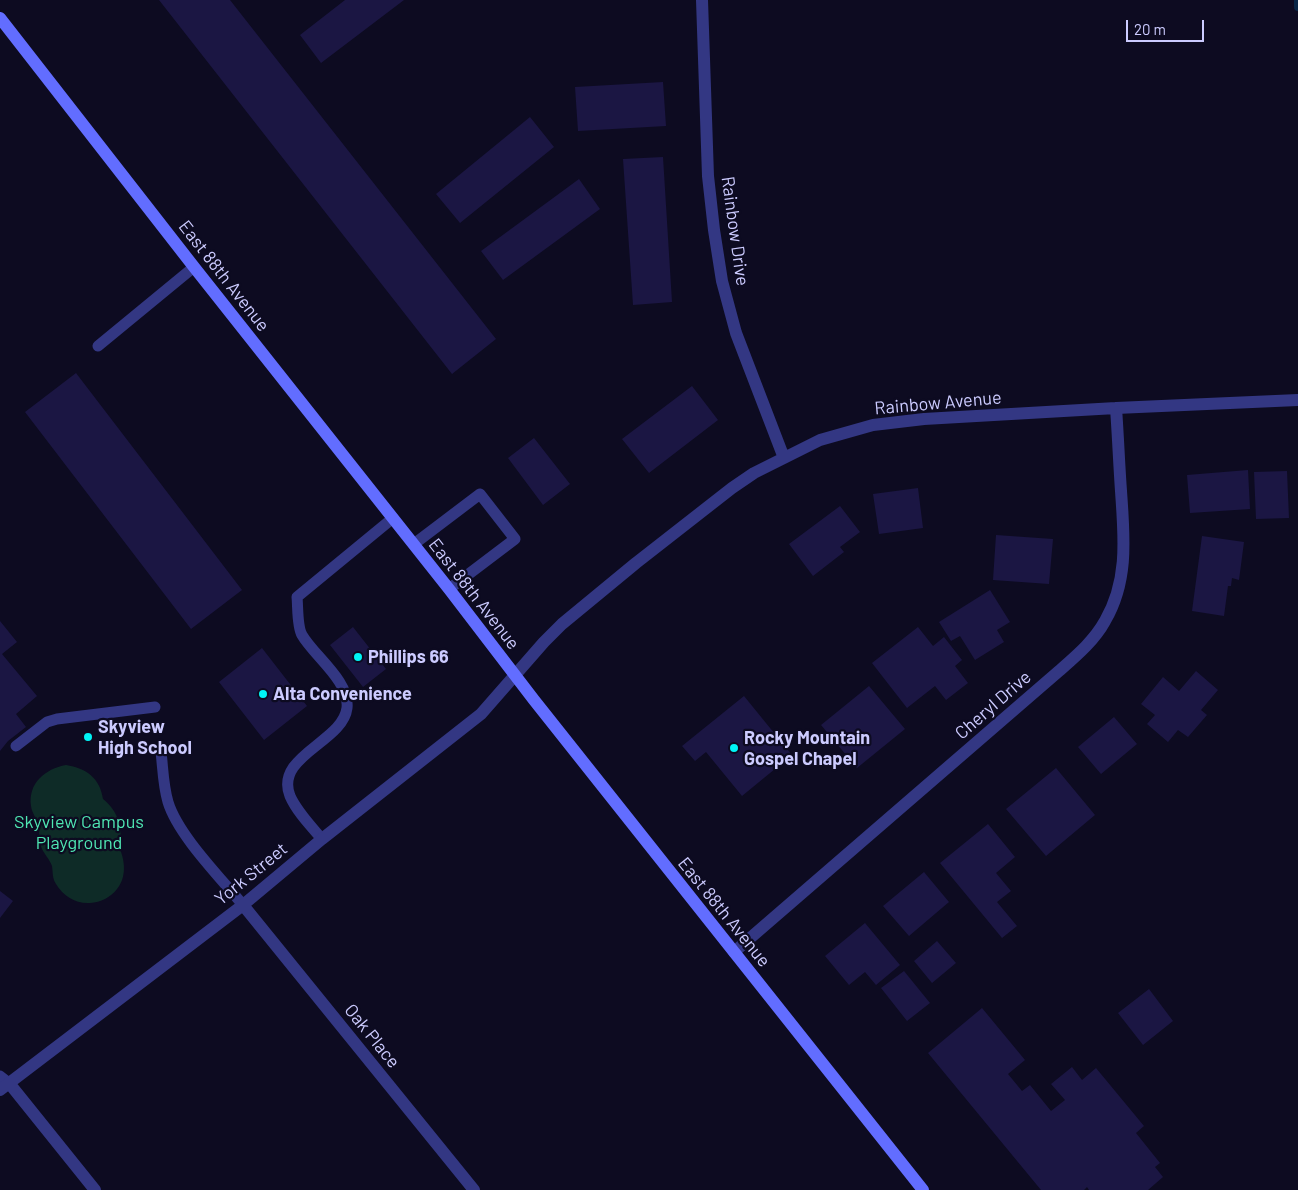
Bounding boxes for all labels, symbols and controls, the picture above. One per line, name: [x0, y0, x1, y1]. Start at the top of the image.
scale bar: [1128, 10, 1206, 42]
text: 20 m: [1134, 20, 1166, 38]
street label: Rainbow Drive: [717, 175, 753, 287]
street label: East 88th Avenue: [174, 216, 274, 336]
street label: Rainbow Avenue: [874, 387, 1002, 419]
street label: East 88th Avenue: [424, 534, 524, 654]
place label: Phillips 66: [368, 646, 449, 668]
marker: Phillips 66: [352, 651, 364, 663]
street label: Cheryl Drive: [951, 666, 1035, 744]
place label: Alta Convenience: [273, 683, 412, 705]
marker: Alta Convenience: [257, 688, 269, 700]
place label: Skyview High School: [98, 716, 192, 759]
place label: Rocky Mountain Gospel Chapel: [744, 727, 870, 770]
marker: Skyview High School: [82, 731, 94, 743]
marker: Rocky Mountain Gospel Chapel: [728, 742, 740, 754]
park label: Skyview Campus Playground: [14, 811, 144, 854]
street label: York Street: [210, 838, 292, 910]
street label: East 88th Avenue: [673, 853, 775, 971]
street label: Oak Place: [340, 1000, 404, 1072]

